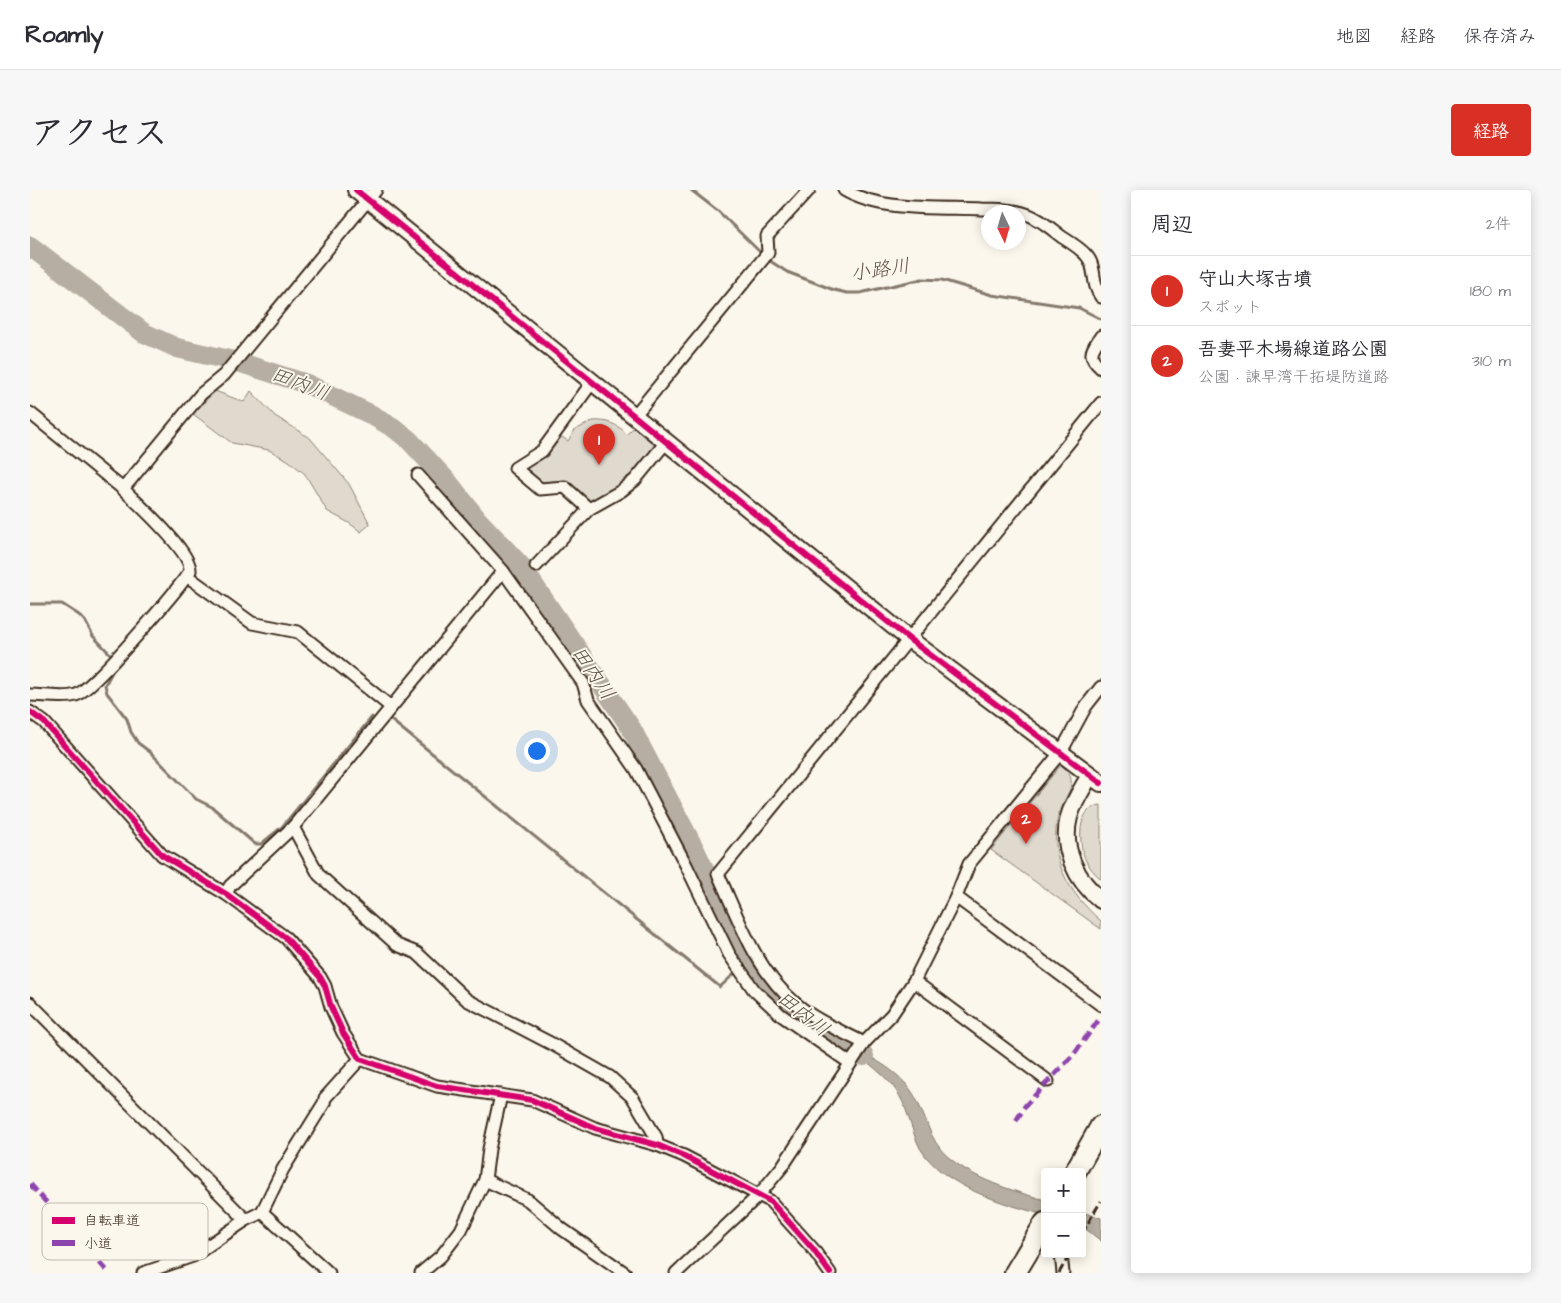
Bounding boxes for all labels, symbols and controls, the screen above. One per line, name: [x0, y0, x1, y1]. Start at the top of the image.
text: Roamly: [25, 18, 103, 52]
text: 地図: [1336, 24, 1372, 49]
text: 経路: [1400, 24, 1436, 49]
text: 保存済み: [1464, 24, 1536, 49]
button: 経路: [1451, 104, 1531, 156]
text: アクセス: [30, 109, 168, 158]
north arrow: [981, 205, 1026, 250]
text: 周辺: [1151, 210, 1193, 239]
text: 2件: [1486, 213, 1511, 235]
water label: 小路川: [848, 252, 912, 288]
text: 守山大塚古墳: [1198, 266, 1312, 293]
text: 1: [1166, 280, 1168, 302]
text: 180 m: [1470, 280, 1511, 302]
text: スポット: [1198, 296, 1262, 318]
text: 吾妻平木場線道路公園: [1198, 336, 1388, 363]
text: 2: [1162, 350, 1172, 372]
text: 310 m: [1472, 350, 1511, 372]
water label: 田内川: [267, 360, 333, 408]
text: 公園 · 諫早湾干拓堤防道路: [1198, 366, 1389, 388]
pin: 1: [583, 424, 615, 465]
water label: 田内川: [565, 640, 621, 706]
your location: [524, 738, 550, 764]
pin: 2: [1010, 803, 1042, 844]
water label: 田内川: [771, 984, 835, 1044]
map controls: [1041, 1168, 1086, 1258]
button: +: [1041, 1168, 1086, 1213]
legend: [42, 1203, 208, 1260]
text: 自転車道: [84, 1211, 140, 1231]
button: −: [1041, 1213, 1086, 1258]
text: 小道: [84, 1234, 112, 1254]

